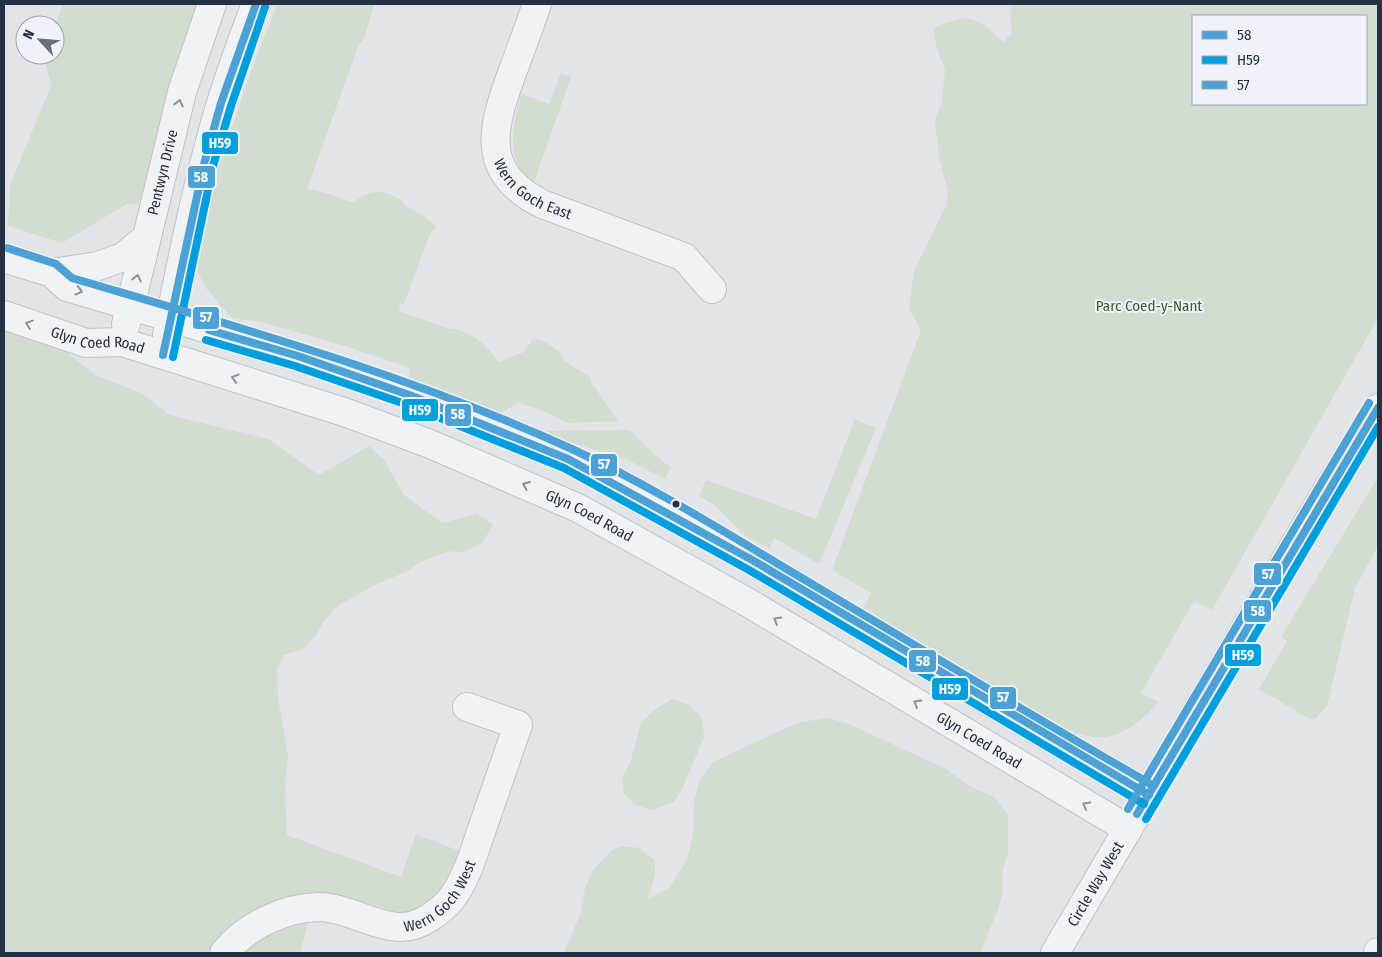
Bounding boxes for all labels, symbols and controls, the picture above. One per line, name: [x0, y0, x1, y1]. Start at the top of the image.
north arrow: [15, 15, 65, 65]
legend: [1192, 15, 1367, 105]
text: 58: [1237, 26, 1251, 44]
text: N: [19, 27, 38, 42]
text: H59: [1237, 51, 1260, 69]
text: 57: [1237, 76, 1250, 94]
one-way arrow: [173, 98, 184, 107]
street label: Pentwyn Drive: [144, 128, 182, 217]
line badge: H59: [201, 131, 239, 155]
text: H59: [209, 135, 231, 152]
street label: Wern Goch East: [490, 156, 574, 223]
line badge: 58: [187, 165, 216, 189]
text: 58: [194, 169, 209, 186]
one-way arrow: [131, 273, 142, 282]
one-way arrow: [74, 285, 83, 295]
park label: Parc Coed-y-Nant: [1096, 297, 1202, 315]
line badge: 57: [192, 306, 220, 330]
text: 57: [200, 309, 212, 326]
one-way arrow: [25, 319, 33, 329]
street label: Glyn Coed Road: [48, 323, 147, 358]
one-way arrow: [231, 373, 239, 383]
line badge: H59: [401, 398, 439, 422]
text: H59: [409, 402, 431, 419]
line badge: 58: [444, 403, 472, 427]
text: 58: [451, 406, 466, 423]
line badge: 57: [590, 453, 618, 477]
text: 57: [598, 456, 610, 473]
one-way arrow: [522, 481, 531, 492]
street label: Glyn Coed Road: [543, 486, 636, 546]
unlabelled marker: [671, 499, 681, 509]
line badge: 57: [1253, 562, 1282, 586]
text: 57: [1262, 566, 1274, 583]
line badge: 58: [1243, 599, 1272, 623]
text: 58: [1251, 603, 1266, 620]
one-way arrow: [774, 616, 783, 626]
line badge: H59: [1224, 643, 1262, 667]
text: H59: [1232, 647, 1254, 664]
line badge: 58: [908, 649, 937, 673]
text: 58: [916, 653, 931, 670]
line badge: H59: [931, 677, 969, 701]
text: H59: [939, 681, 961, 698]
line badge: 57: [989, 686, 1017, 710]
text: 57: [997, 689, 1009, 706]
one-way arrow: [913, 700, 922, 710]
street label: Glyn Coed Road: [933, 708, 1025, 773]
one-way arrow: [1083, 801, 1092, 811]
street label: Circle Way West: [1064, 838, 1128, 930]
street label: Wern Goch West: [402, 858, 479, 936]

